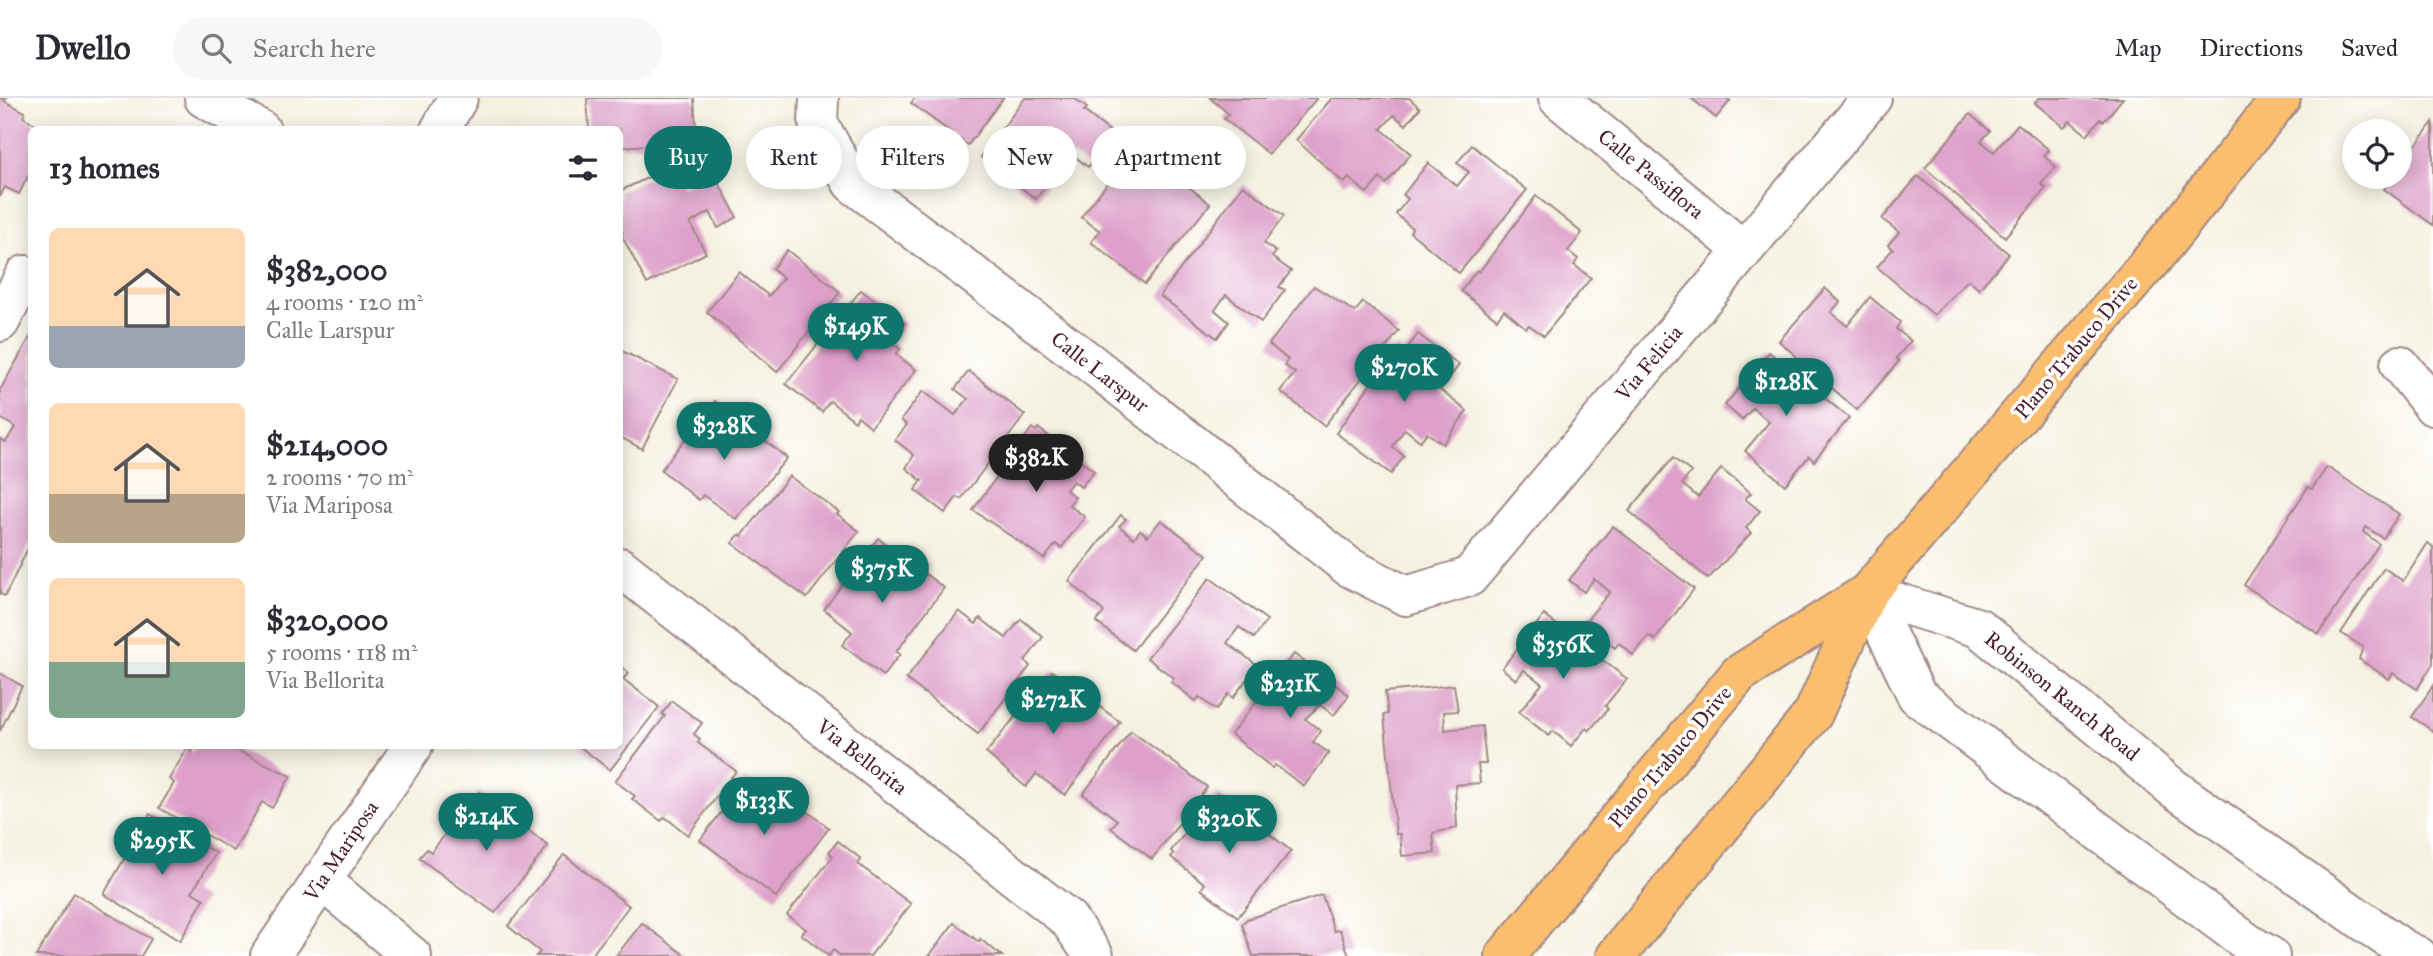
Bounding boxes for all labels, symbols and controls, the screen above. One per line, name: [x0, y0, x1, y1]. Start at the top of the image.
search box: [173, 17, 663, 80]
text: Dwello: [35, 28, 131, 68]
icon: search: [197, 29, 235, 67]
text: Search here: [253, 32, 376, 64]
text: Map: [2115, 33, 2162, 63]
text: Directions: [2200, 33, 2303, 63]
text: Saved: [2341, 33, 2398, 63]
map controls: [2342, 119, 2412, 189]
button: locate: [2342, 119, 2412, 189]
street label: Calle Passiflora: [1593, 123, 1709, 225]
chip: Buy: [644, 126, 732, 189]
chip: Rent: [746, 126, 842, 189]
chip: Filters: [856, 126, 969, 189]
chip: New: [983, 126, 1077, 189]
chip: Apartment: [1091, 126, 1246, 189]
icon: filters: [564, 149, 602, 187]
text: 13 homes: [49, 150, 160, 186]
text: $382,000: [266, 252, 388, 288]
icon: home: [105, 256, 189, 340]
street label: Plano Trabuco Drive: [2009, 271, 2143, 424]
text: 4 rooms · 120 m²: [266, 288, 423, 316]
pin: $149K: [807, 303, 905, 363]
text: $149K: [824, 312, 888, 340]
text: Calle Larspur: [266, 316, 394, 344]
street label: Via Felicia: [1609, 320, 1688, 407]
street label: Calle Larspur: [1046, 326, 1154, 418]
pin: $270K: [1355, 344, 1453, 404]
text: $270K: [1371, 353, 1437, 381]
pin: $128K: [1737, 358, 1835, 418]
text: $128K: [1755, 367, 1817, 395]
pin: $328K: [675, 402, 773, 462]
text: $328K: [693, 411, 755, 439]
text: $214,000: [266, 427, 388, 463]
icon: home: [105, 431, 189, 515]
pin: $382K: [987, 434, 1085, 494]
text: $382K: [1005, 443, 1067, 471]
text: 2 rooms · 70 m²: [266, 463, 414, 491]
text: Via Mariposa: [266, 491, 393, 519]
pin: $375K: [833, 546, 931, 605]
text: $375K: [851, 554, 913, 582]
text: $320,000: [266, 602, 388, 638]
icon: home: [105, 606, 189, 690]
pin: $356K: [1514, 622, 1612, 681]
street label: Robinson Ranch Road: [1979, 626, 2145, 767]
text: $356K: [1532, 630, 1594, 658]
text: 5 rooms · 118 m²: [266, 638, 418, 666]
pin: $231K: [1241, 660, 1339, 720]
text: Via Bellorita: [266, 666, 384, 694]
text: $231K: [1260, 669, 1320, 697]
pin: $272K: [1004, 676, 1102, 736]
street label: Plano Trabuco Drive: [1603, 680, 1737, 833]
text: $272K: [1021, 685, 1085, 713]
street label: Via Bellorita: [811, 713, 913, 801]
pin: $133K: [715, 778, 813, 837]
text: $133K: [735, 786, 793, 814]
pin: $214K: [437, 794, 535, 853]
street label: Via Mariposa: [297, 796, 384, 907]
pin: $320K: [1180, 796, 1278, 855]
text: $214K: [454, 802, 518, 830]
text: $320K: [1197, 804, 1261, 832]
pin: $295K: [113, 818, 211, 877]
text: $295K: [130, 826, 194, 854]

